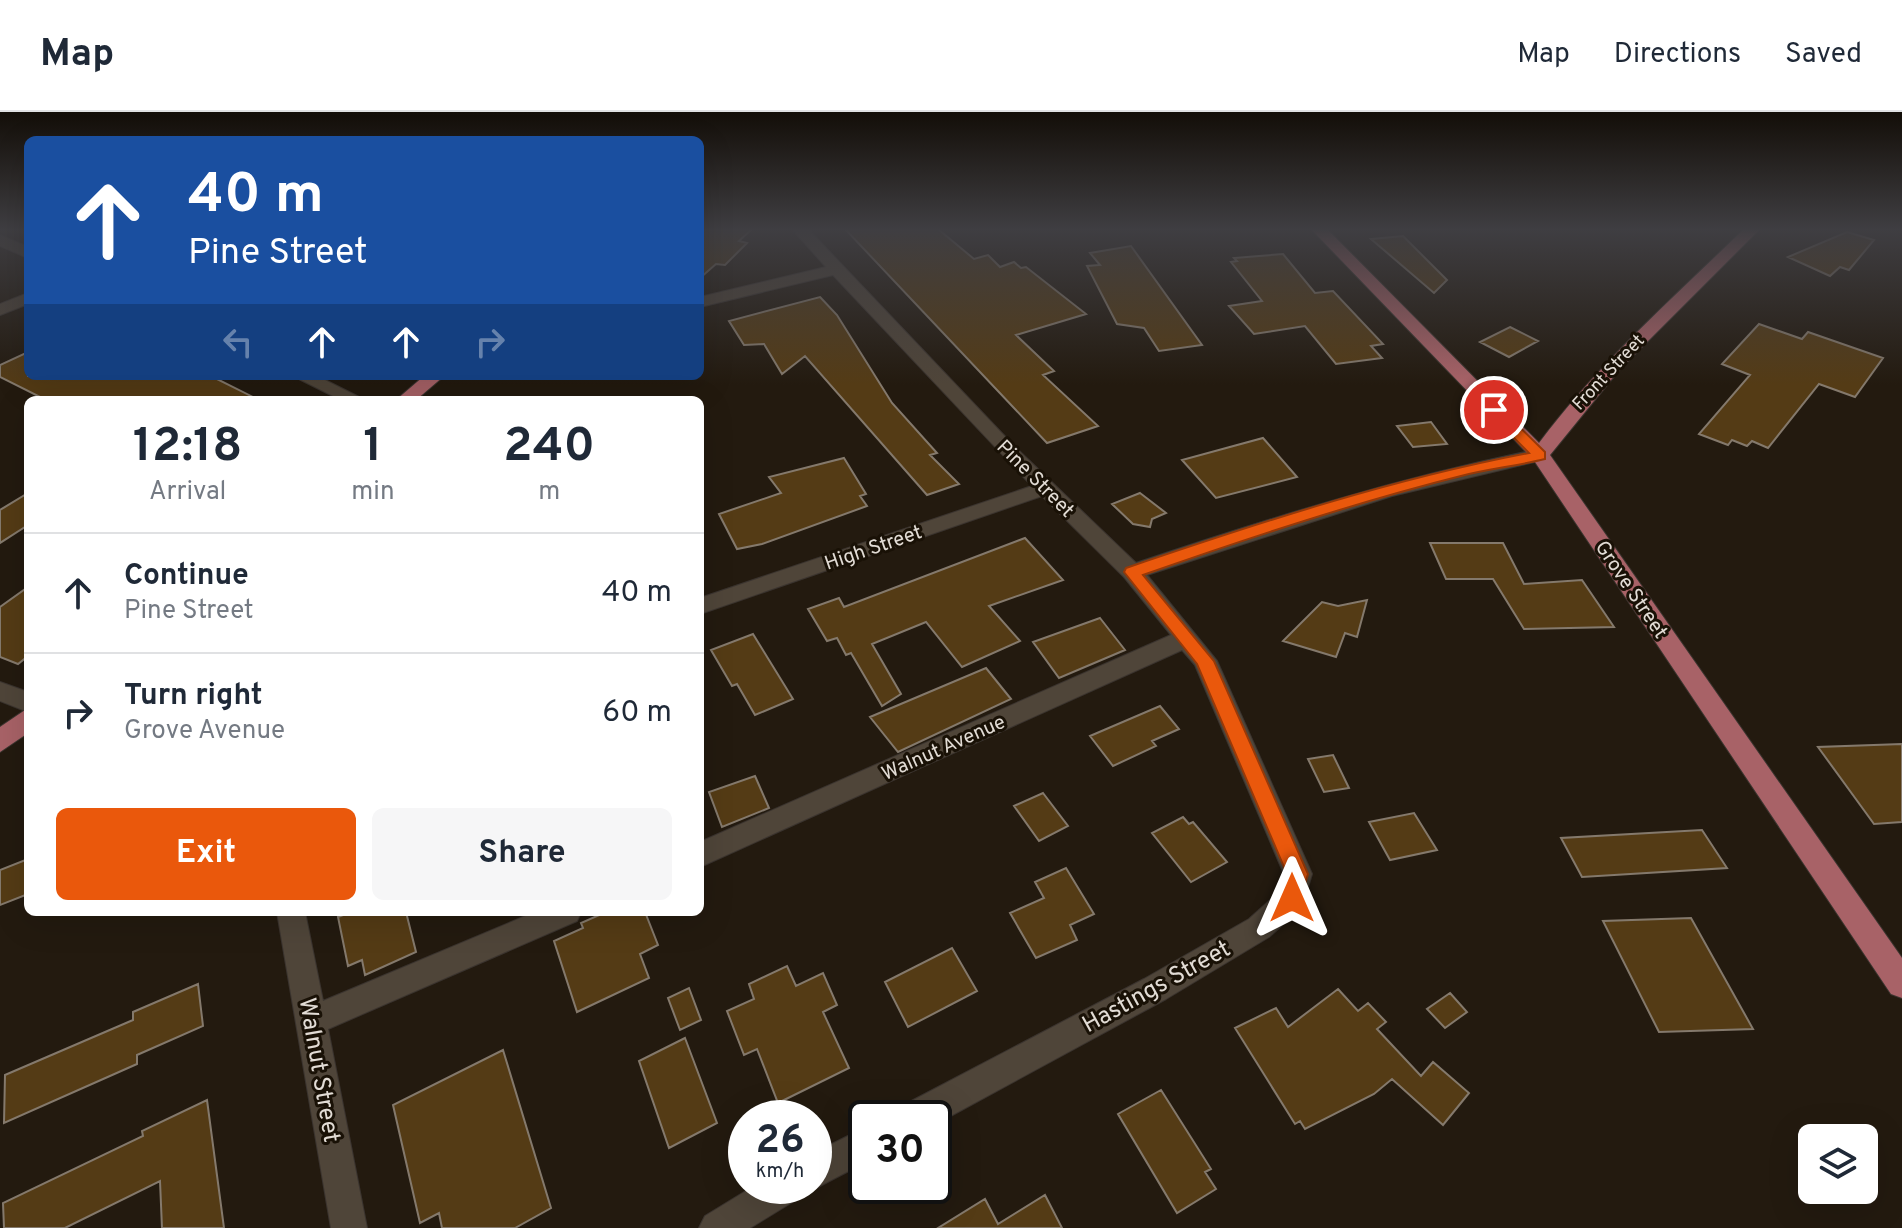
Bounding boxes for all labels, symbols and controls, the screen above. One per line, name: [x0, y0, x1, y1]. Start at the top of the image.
text: Map: [40, 31, 114, 80]
text: Map: [1517, 37, 1570, 73]
text: Directions: [1614, 37, 1741, 73]
text: Saved: [1785, 37, 1862, 73]
text: 40 m: [188, 162, 324, 232]
icon: ahead: [56, 168, 160, 272]
text: Pine Street: [188, 231, 368, 277]
icon: left: [216, 320, 260, 364]
icon: ahead: [300, 320, 344, 364]
icon: ahead: [384, 320, 428, 364]
icon: right: [468, 320, 512, 364]
street label: Front Street: [1568, 330, 1650, 416]
pin: [1460, 376, 1528, 444]
icon: arrive: [1472, 388, 1516, 432]
text: 12:18: [133, 418, 242, 478]
text: 1: [363, 418, 383, 478]
text: 240: [503, 418, 595, 478]
street label: Pine Street: [990, 435, 1079, 524]
text: Arrival: [149, 476, 226, 509]
text: min: [351, 476, 395, 509]
text: m: [538, 476, 560, 509]
street label: High Street: [821, 520, 926, 578]
street label: Grove Street: [1588, 536, 1673, 644]
text: Continue: [124, 558, 249, 595]
icon: ahead: [56, 571, 100, 615]
text: 40 m: [602, 575, 672, 612]
text: Pine Street: [124, 595, 254, 628]
text: Turn right: [124, 678, 262, 715]
icon: right: [56, 691, 100, 735]
text: 60 m: [602, 695, 672, 732]
street label: Walnut Avenue: [878, 710, 1010, 788]
text: Grove Avenue: [124, 715, 285, 748]
button: Exit: [56, 808, 356, 900]
button: Share: [372, 808, 672, 900]
position arrow: [1250, 856, 1334, 940]
street label: Hastings Street: [1078, 935, 1236, 1041]
street label: Walnut Street: [291, 996, 346, 1145]
speed limit sign: 30: [848, 1100, 952, 1204]
text: 26: [755, 1117, 805, 1167]
map controls: [1798, 1124, 1878, 1204]
button: layers: [1798, 1124, 1878, 1204]
text: km/h: [756, 1159, 804, 1185]

